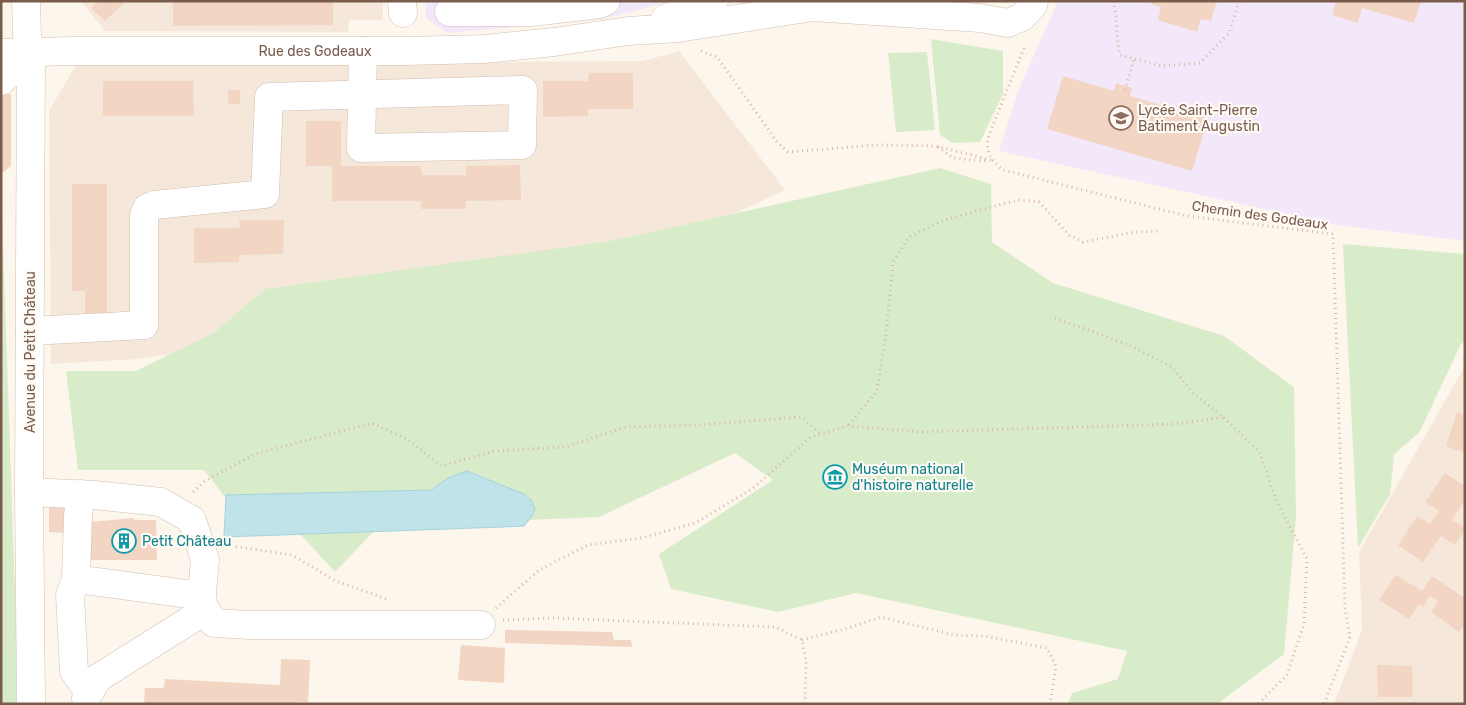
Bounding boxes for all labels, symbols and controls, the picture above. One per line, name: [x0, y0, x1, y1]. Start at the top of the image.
street label: Rue des Godeaux: [258, 43, 372, 60]
place label: Lycée Saint-Pierre Batiment Augustin: [1138, 102, 1260, 135]
school or university icon: Lycée Saint-Pierre Batiment Augustin: [1108, 105, 1134, 131]
street label: Chemin des Godeaux: [1191, 198, 1330, 234]
street label: Avenue du Petit Château: [22, 271, 39, 433]
place label: Muséum national d'histoire naturelle: [852, 461, 974, 494]
museum icon: Muséum national d'histoire naturelle: [822, 464, 848, 490]
building icon: Petit Château: [111, 528, 137, 554]
place label: Petit Château: [142, 533, 231, 550]

